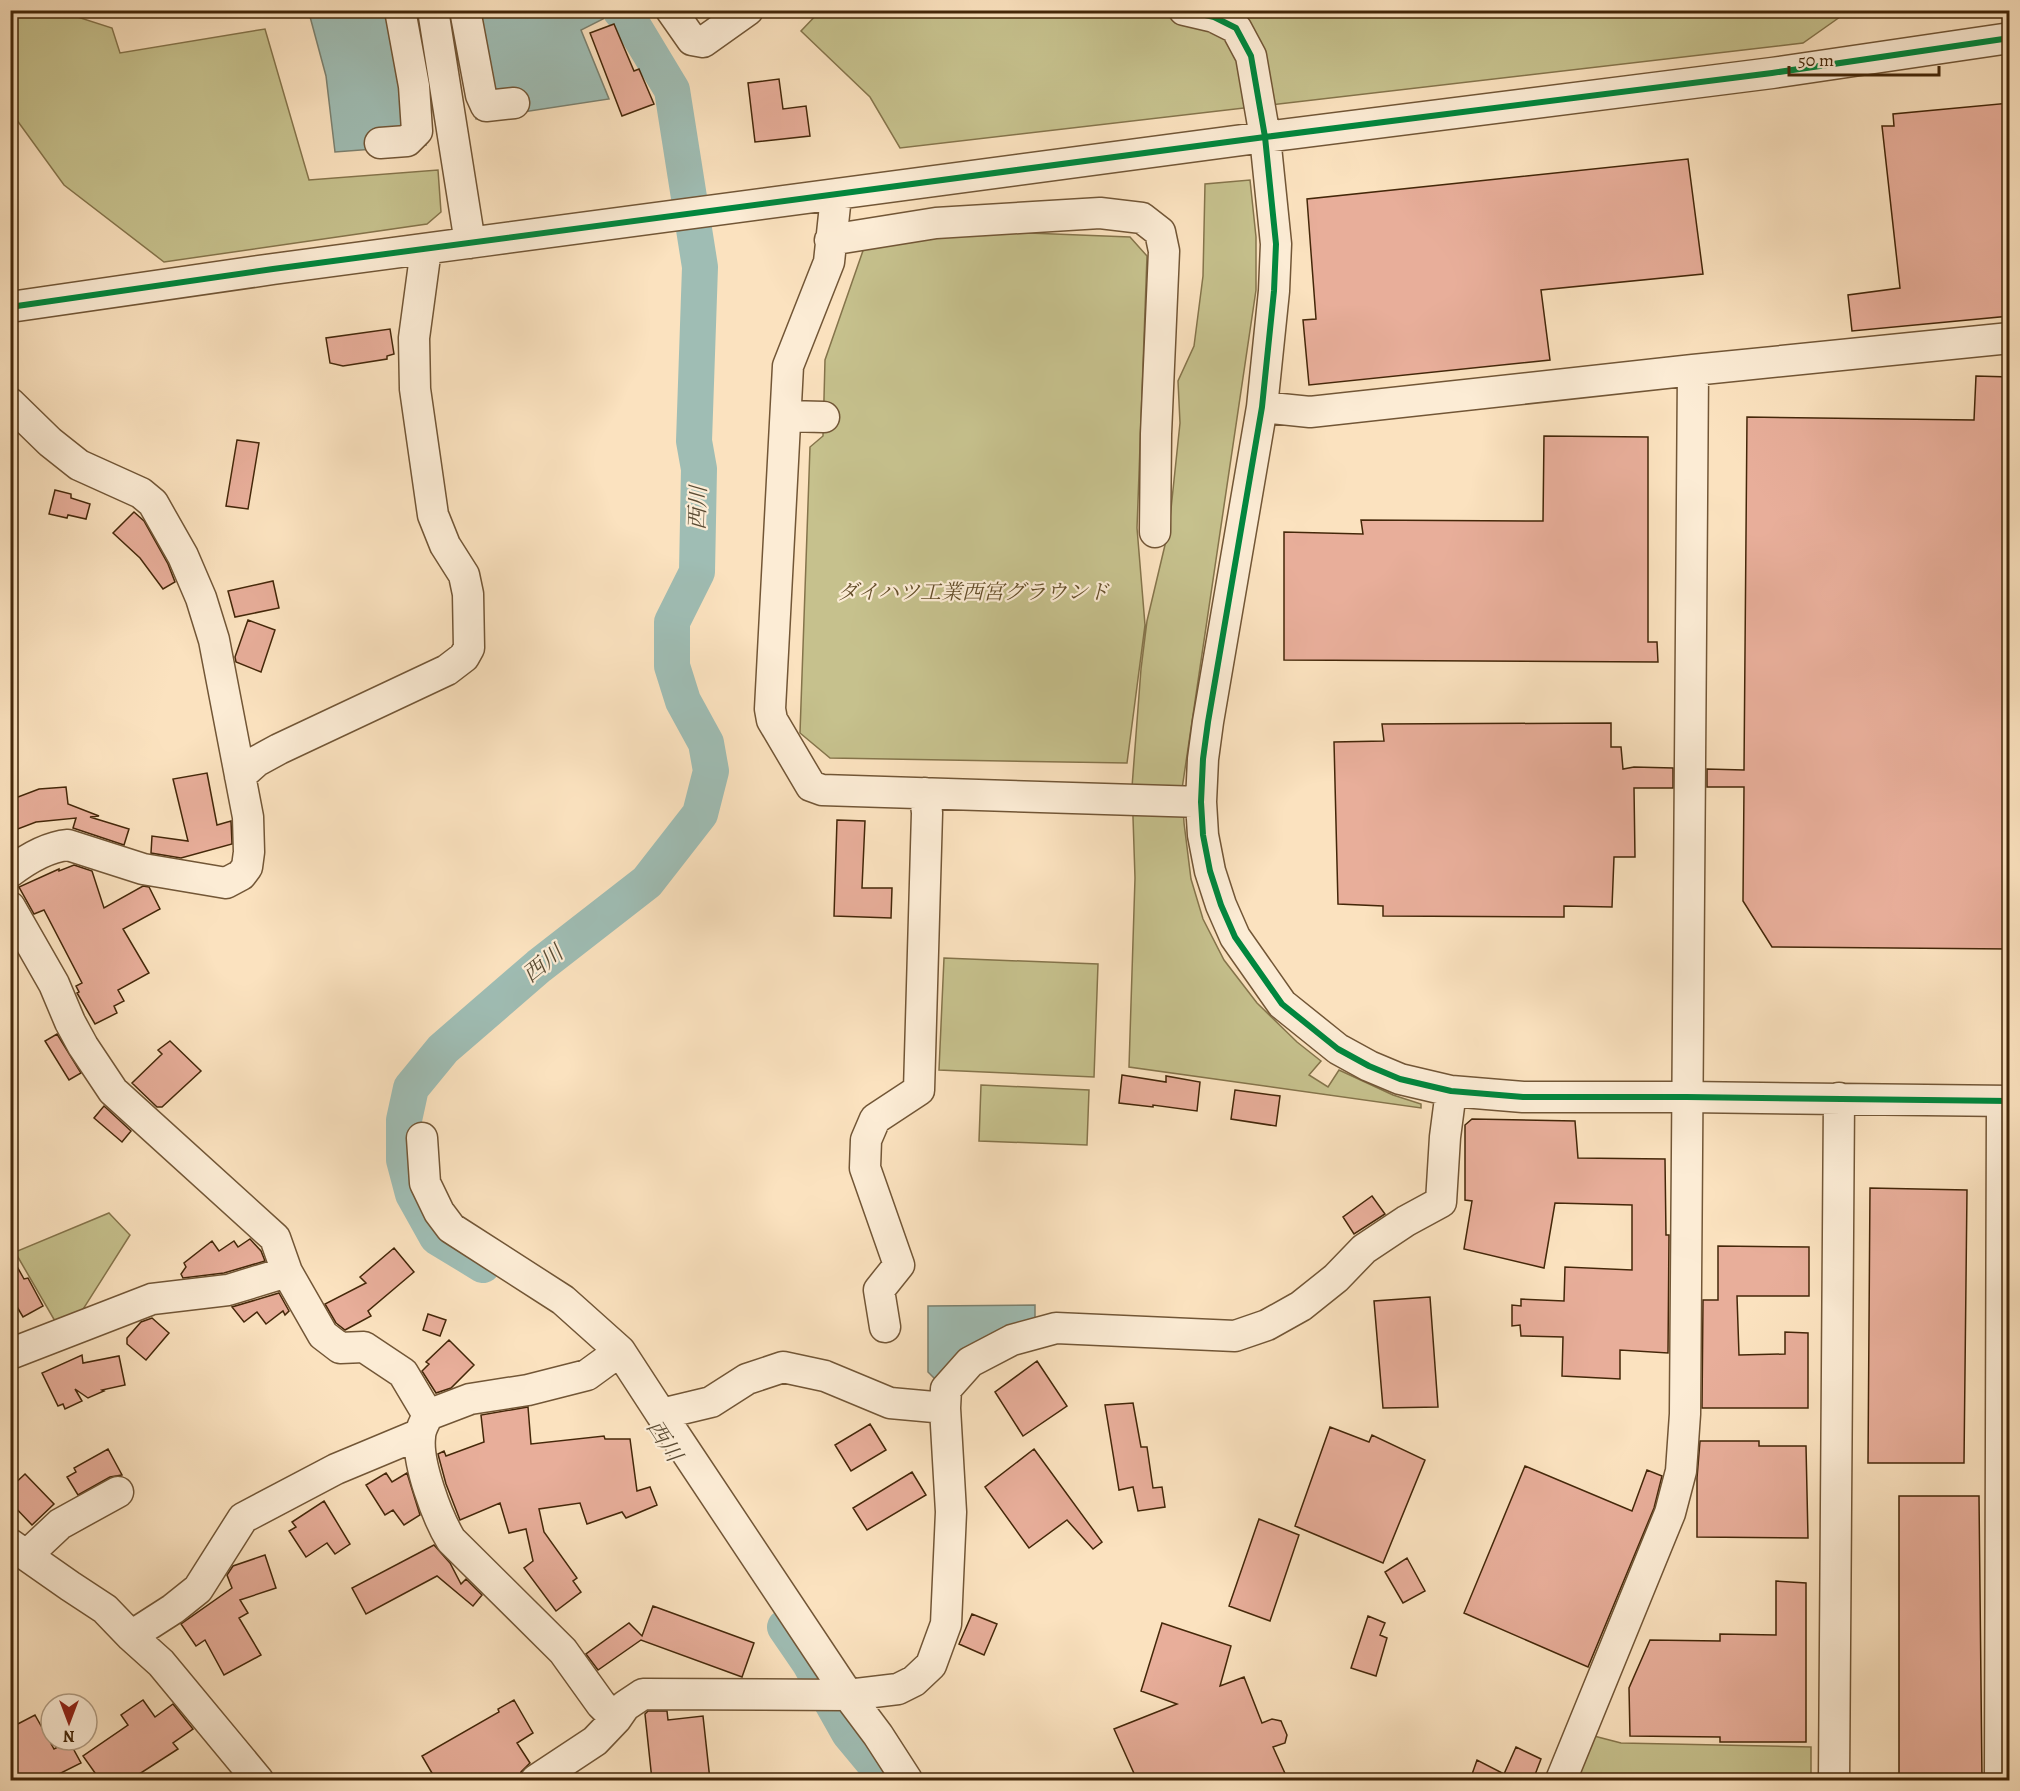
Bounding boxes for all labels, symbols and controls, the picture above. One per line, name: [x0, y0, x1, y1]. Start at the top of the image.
scale bar: [1789, 39, 1939, 77]
text: 50 m: [1798, 48, 1834, 72]
water label: 西川: [682, 483, 714, 531]
park label: ダイハツ工業西宮グラウンド: [837, 578, 1110, 606]
water label: 西川: [516, 937, 571, 990]
water label: 西川: [639, 1414, 690, 1469]
north arrow: [39, 1692, 99, 1752]
text: N: [63, 1725, 75, 1747]

